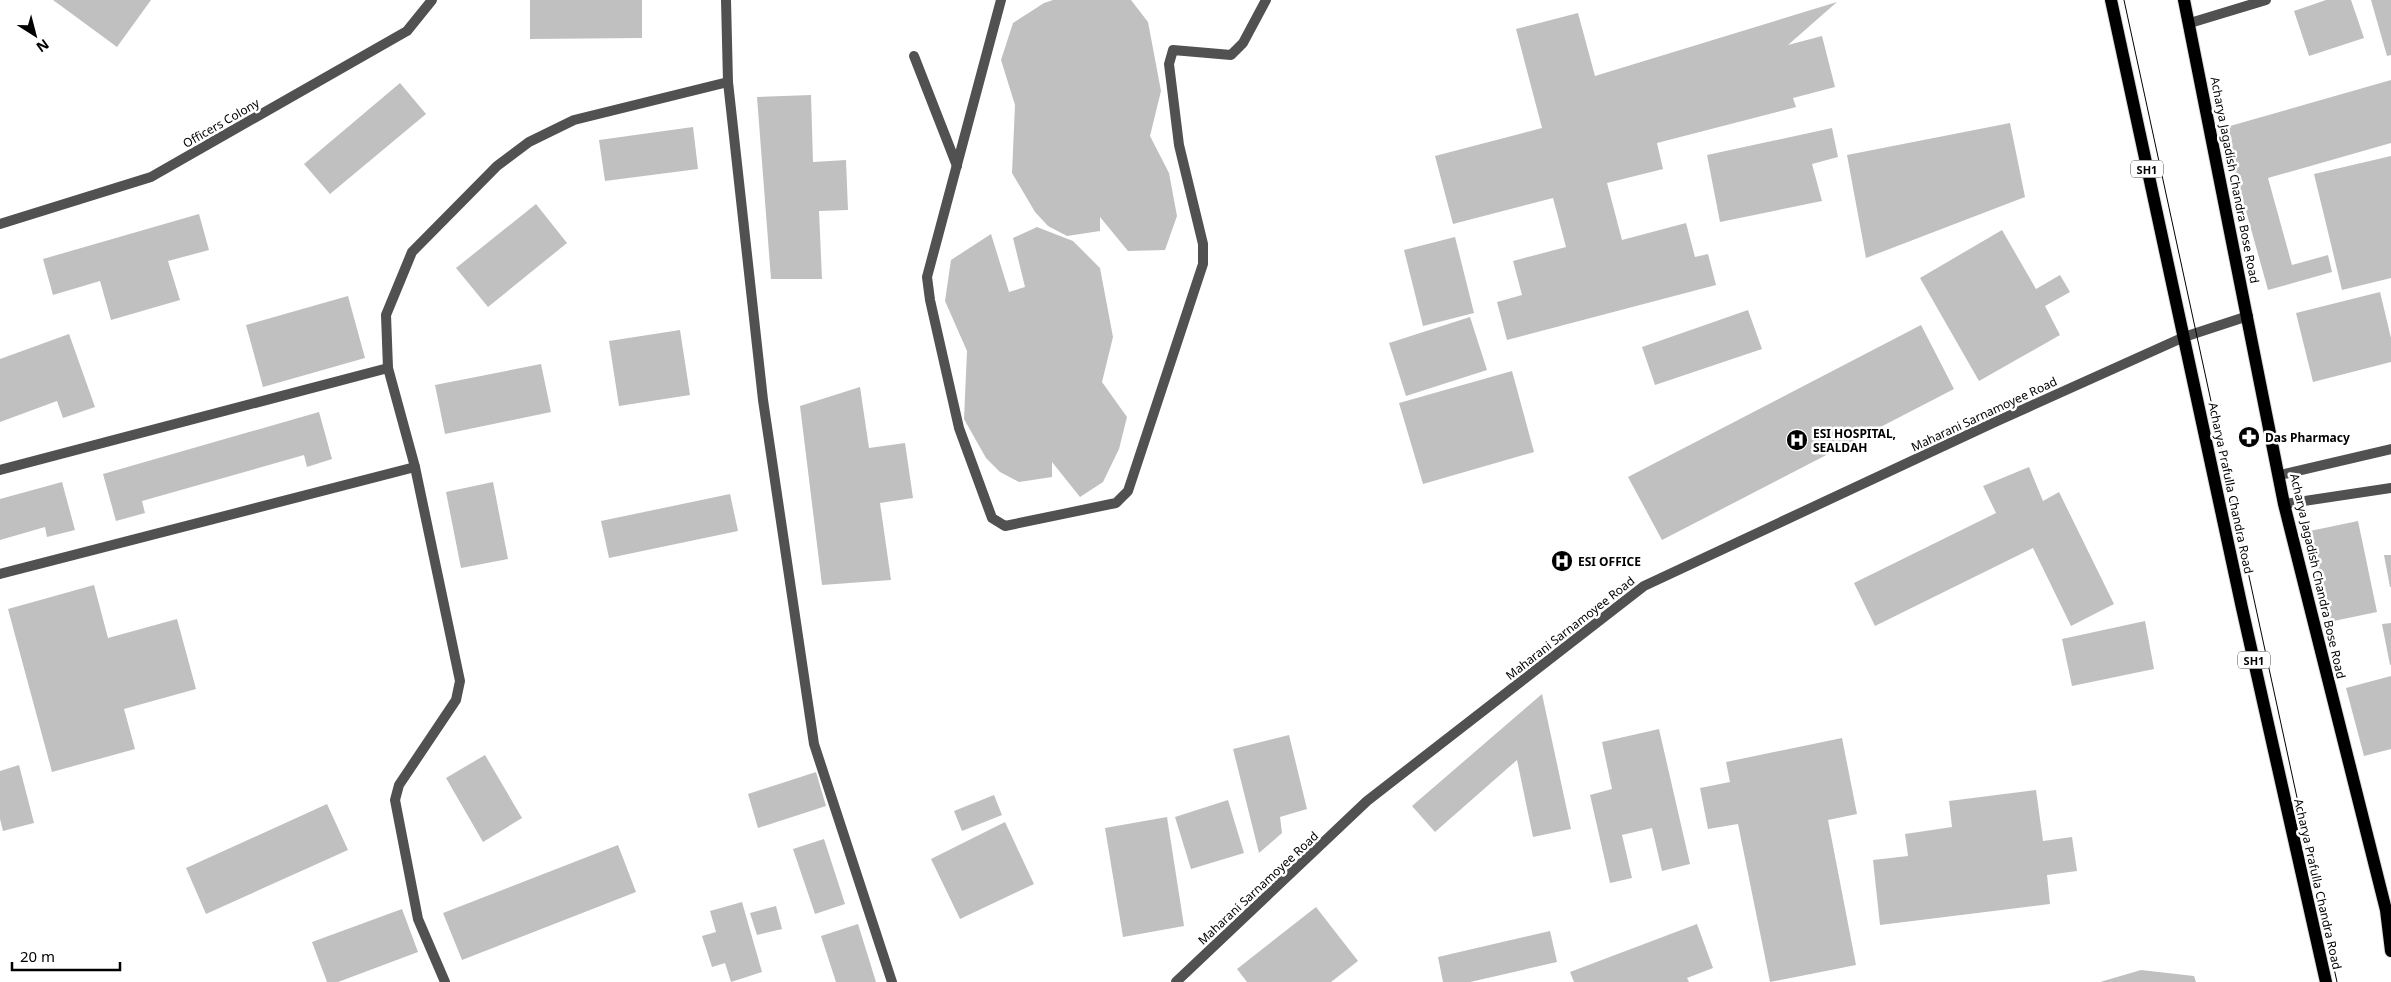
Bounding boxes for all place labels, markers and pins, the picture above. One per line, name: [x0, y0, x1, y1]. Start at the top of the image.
place label: ESI HOSPITAL, SEALDAH: [1813, 425, 1896, 456]
pharmacy icon: Das Pharmacy: [2237, 425, 2261, 449]
hospital icon: ESI HOSPITAL, SEALDAH: [1785, 428, 1809, 452]
place label: Das Pharmacy: [2265, 429, 2350, 446]
hospital icon: ESI OFFICE: [1550, 549, 1574, 573]
place label: ESI OFFICE: [1578, 553, 1641, 570]

